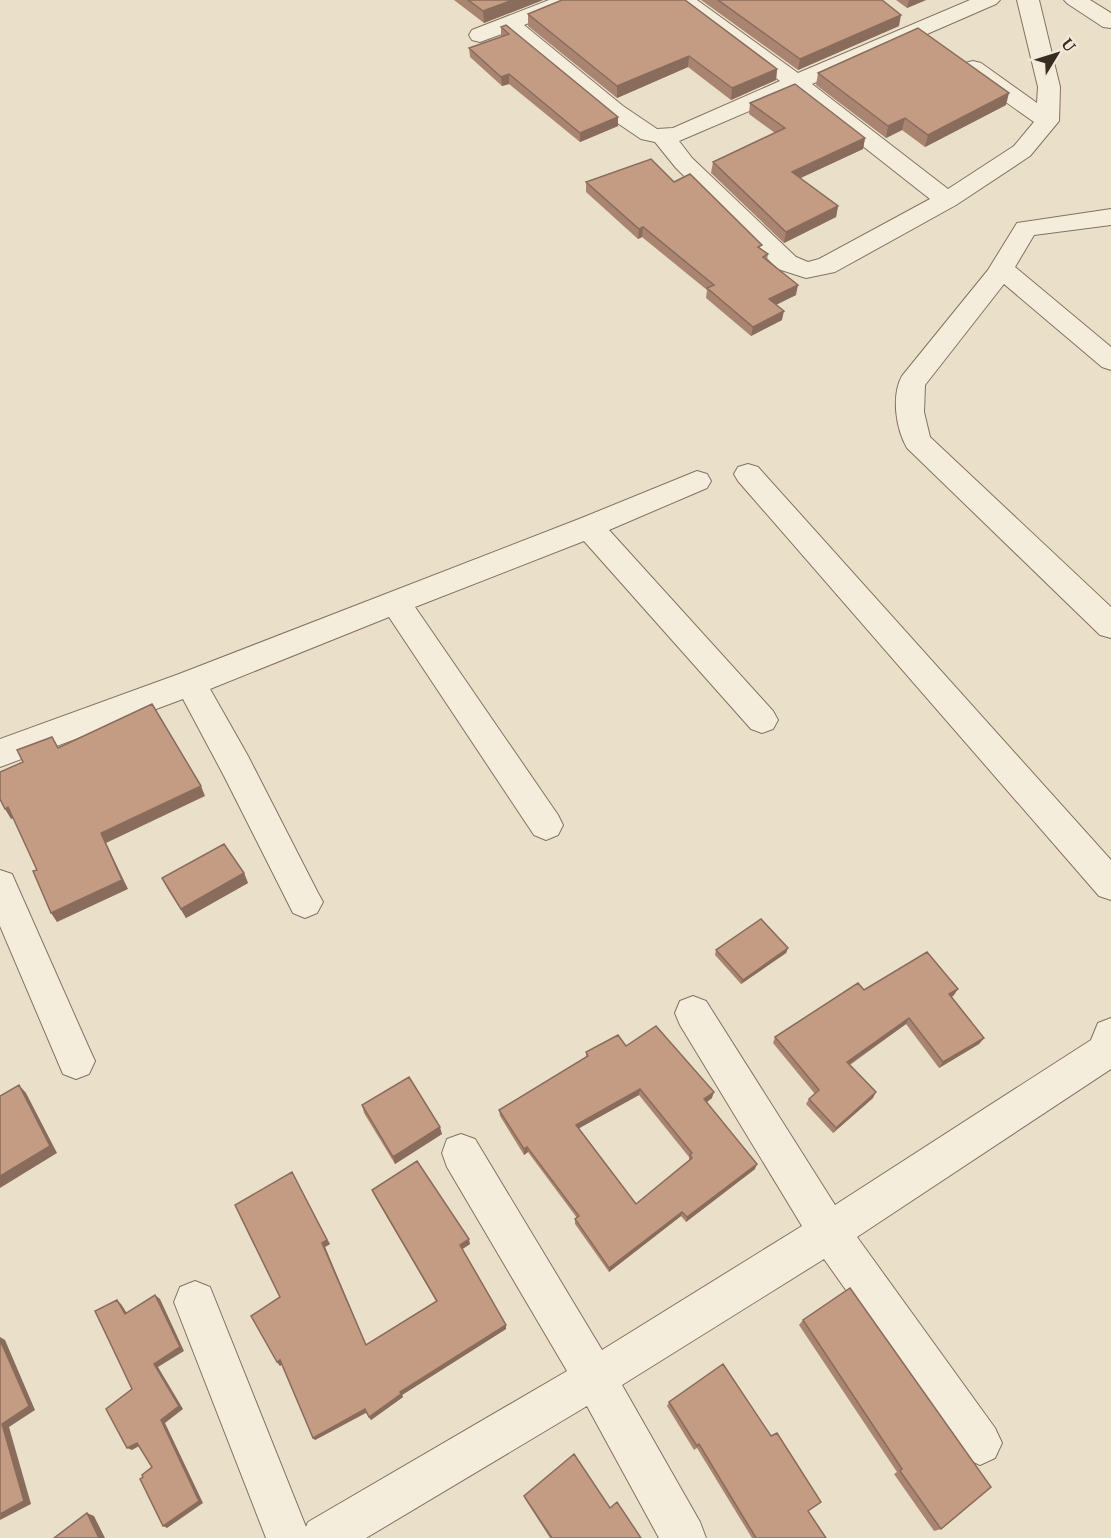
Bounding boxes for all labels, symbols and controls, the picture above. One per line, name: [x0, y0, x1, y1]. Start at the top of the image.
north arrow: [1027, 24, 1087, 84]
text: U: [1057, 33, 1081, 56]

